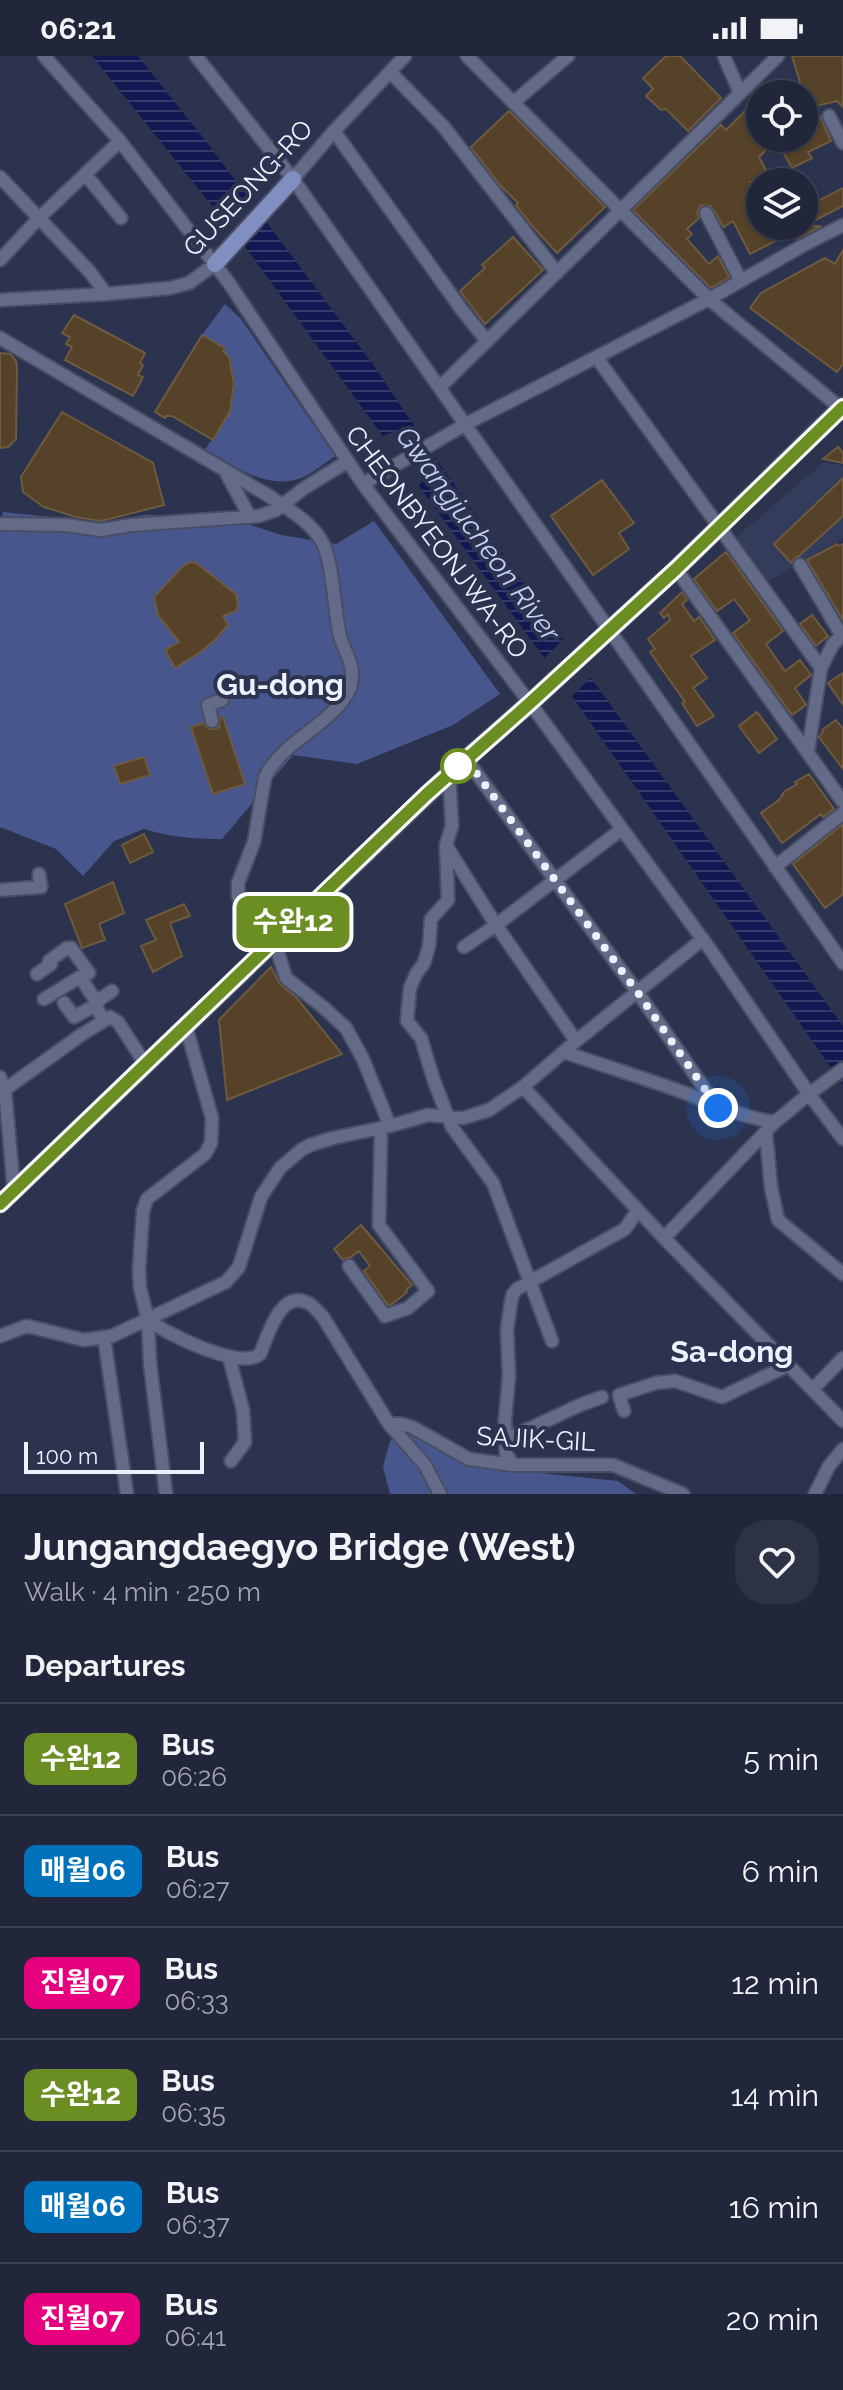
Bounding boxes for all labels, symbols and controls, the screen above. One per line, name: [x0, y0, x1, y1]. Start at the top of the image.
text: 06:21: [40, 11, 116, 46]
map controls: [746, 80, 818, 240]
button: locate: [746, 80, 818, 152]
street label: GUSEONG-RO: [177, 114, 319, 262]
button: layers: [746, 168, 818, 240]
street label: CHEONBYEONJWA-RO: [340, 420, 534, 664]
water label: Gwangjucheon River: [389, 420, 568, 649]
district label: Gu-dong: [216, 667, 344, 702]
unlabelled marker: [441, 749, 475, 783]
line badge: 수완12: [237, 896, 349, 948]
text: 수완12: [252, 905, 334, 938]
your location: [698, 1088, 738, 1128]
district label: Sa-dong: [671, 1334, 793, 1369]
street label: SAJIK-GIL: [476, 1421, 596, 1457]
scale bar: [24, 1438, 204, 1474]
text: 100 m: [36, 1443, 98, 1469]
button: heart: [735, 1520, 819, 1604]
text: Jungangdaegyo Bridge (West): [24, 1524, 576, 1569]
text: Walk · 4 min · 250 m: [24, 1577, 261, 1607]
text: Departures: [24, 1648, 186, 1683]
text: Bus: [161, 1727, 215, 1762]
text: 수완12: [40, 1742, 121, 1775]
text: 5 min: [743, 1742, 819, 1777]
text: 06:26: [161, 1762, 227, 1792]
text: Bus: [166, 1839, 219, 1874]
text: 매월06: [40, 1854, 126, 1887]
text: 6 min: [742, 1854, 819, 1889]
text: 06:27: [166, 1874, 230, 1904]
text: Bus: [164, 1951, 218, 1986]
text: 진월07: [40, 1966, 124, 1999]
text: 12 min: [731, 1966, 819, 2001]
text: 06:33: [164, 1986, 229, 2016]
text: Bus: [161, 2063, 215, 2098]
text: 수완12: [40, 2078, 121, 2111]
text: 14 min: [731, 2078, 819, 2113]
text: 06:35: [161, 2098, 226, 2128]
text: Bus: [166, 2175, 219, 2210]
text: 매월06: [40, 2190, 126, 2223]
text: 16 min: [729, 2190, 819, 2225]
text: 06:37: [166, 2210, 230, 2240]
text: Bus: [164, 2287, 218, 2322]
text: 진월07: [40, 2302, 124, 2335]
text: 20 min: [726, 2302, 819, 2337]
text: 06:41: [164, 2322, 226, 2352]

